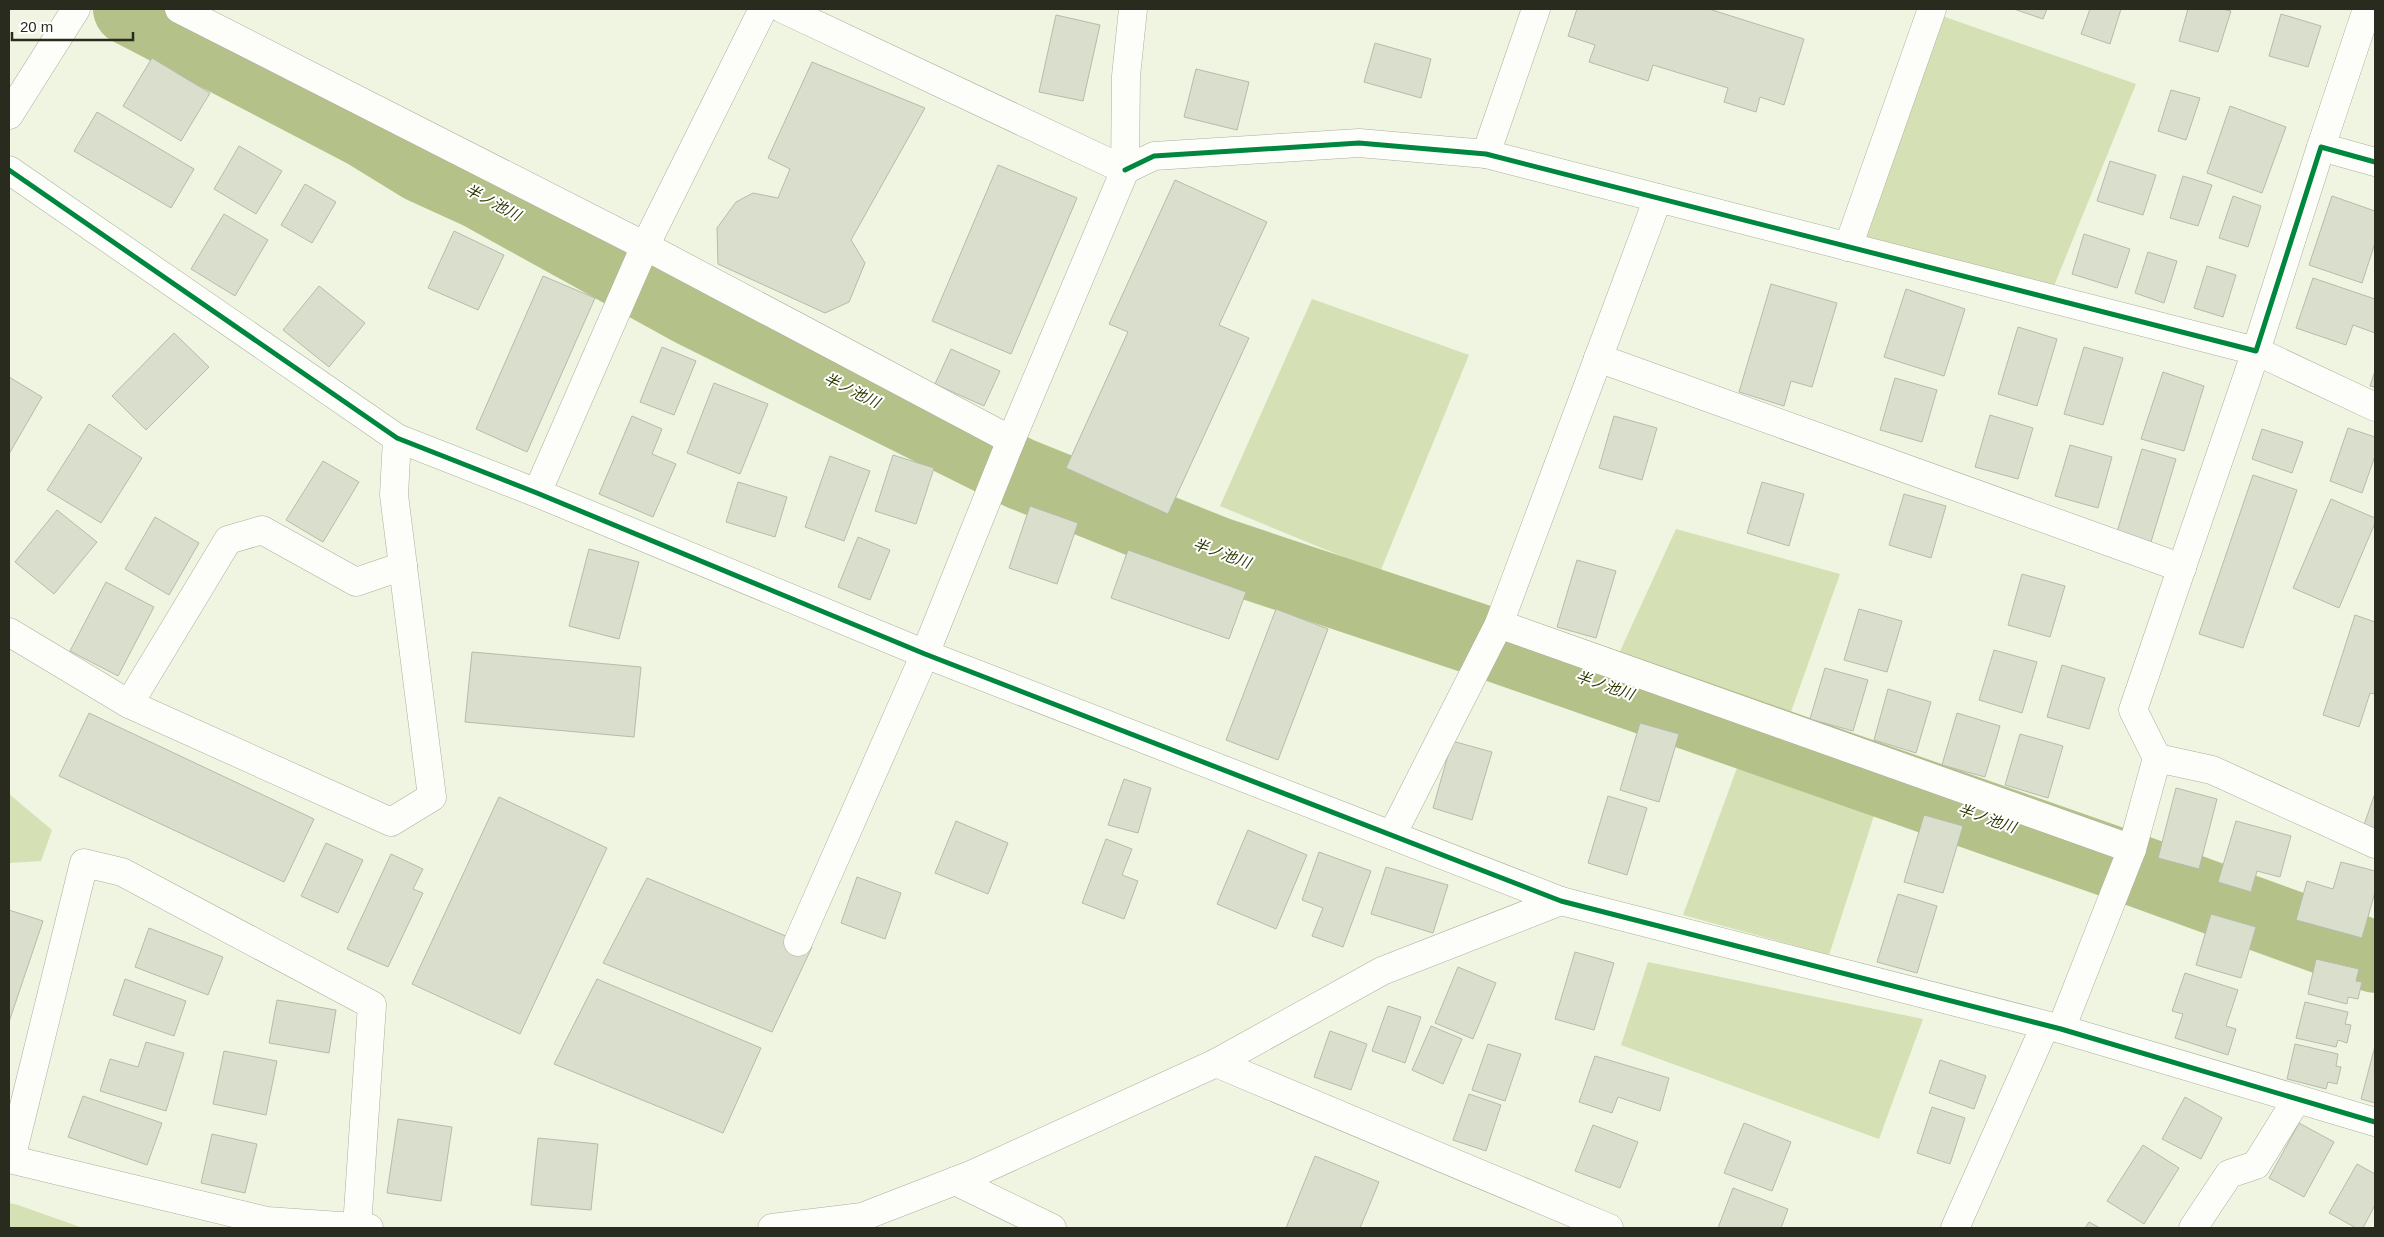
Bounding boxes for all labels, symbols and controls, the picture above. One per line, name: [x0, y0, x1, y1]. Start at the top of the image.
scale bar: [12, 10, 134, 42]
text: 20 m: [20, 18, 53, 35]
water label: 半ノ池川: [463, 180, 525, 225]
water label: 半ノ池川: [821, 369, 884, 412]
water label: 半ノ池川: [1191, 535, 1255, 572]
water label: 半ノ池川: [1574, 667, 1638, 703]
water label: 半ノ池川: [1956, 800, 2020, 836]

